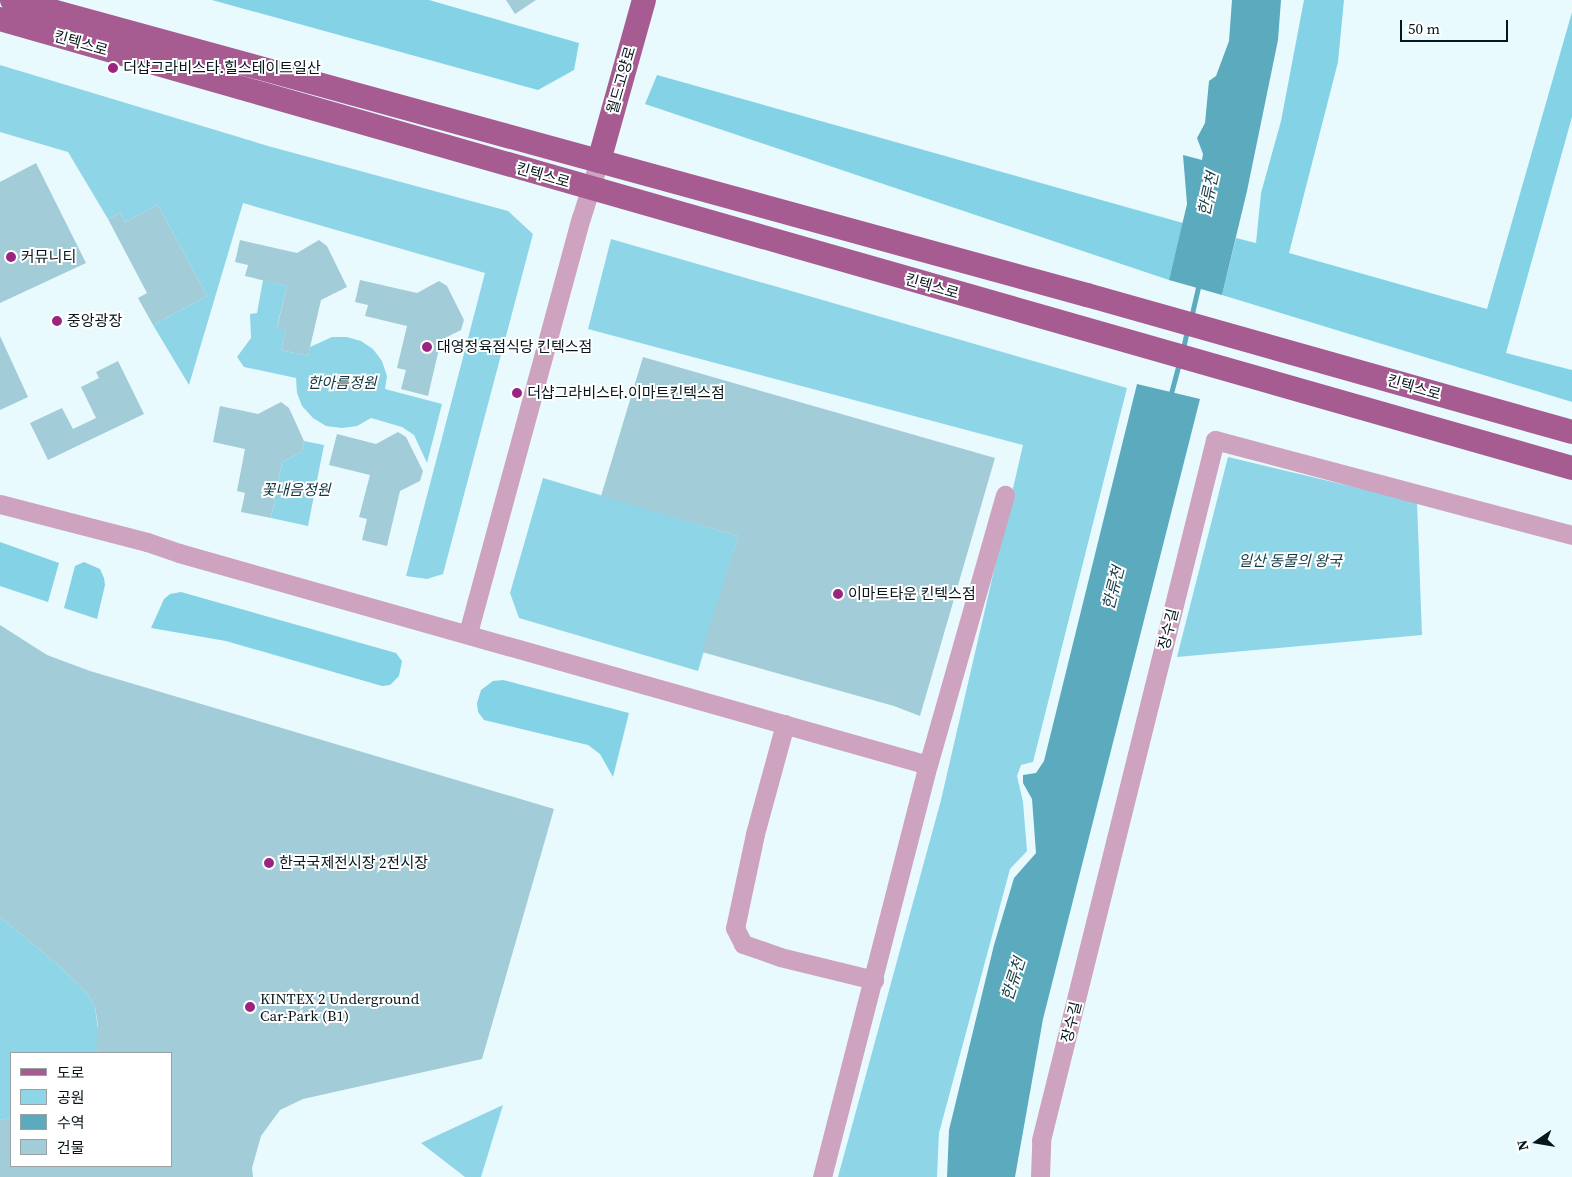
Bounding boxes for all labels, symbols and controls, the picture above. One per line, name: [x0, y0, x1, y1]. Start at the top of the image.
scale bar: [1402, 10, 1510, 42]
text: 50 m: [1408, 18, 1440, 39]
street label: 킨텍스로: [52, 27, 110, 59]
street label: 월드고양로: [603, 44, 639, 116]
place label: 더샵그라비스타.힐스테이트일산: [123, 59, 321, 77]
marker: 더샵그라비스타.힐스테이트일산: [107, 62, 119, 74]
street label: 킨텍스로: [514, 159, 572, 191]
water label: 한류천: [1194, 170, 1222, 218]
place label: 커뮤니티: [21, 248, 76, 266]
marker: 커뮤니티: [5, 251, 17, 263]
street label: 킨텍스로: [903, 270, 961, 302]
place label: 중앙광장: [67, 312, 122, 330]
marker: 중앙광장: [51, 315, 63, 327]
place label: 대영정육점식당 킨텍스점: [437, 338, 592, 356]
marker: 대영정육점식당 킨텍스점: [421, 341, 433, 353]
street label: 킨텍스로: [1385, 371, 1443, 403]
park label: 한아름정원: [308, 374, 376, 392]
place label: 더샵그라비스타.이마트킨텍스점: [527, 384, 725, 402]
marker: 더샵그라비스타.이마트킨텍스점: [511, 387, 523, 399]
park label: 꽃내음정원: [262, 481, 330, 499]
park label: 일산 동물의 왕국: [1238, 552, 1342, 570]
water label: 한류천: [1098, 564, 1128, 612]
place label: 이마트타운 킨텍스점: [848, 585, 976, 603]
marker: 이마트타운 킨텍스점: [832, 588, 844, 600]
street label: 장수길: [1154, 607, 1182, 651]
place label: 한국국제전시장 2전시장: [279, 854, 428, 872]
marker: 한국국제전시장 2전시장: [263, 857, 275, 869]
water label: 한류천: [997, 955, 1029, 1003]
place label: KINTEX 2 Underground Car-Park (B1): [260, 989, 419, 1024]
street label: 장수길: [1057, 1000, 1085, 1044]
marker: KINTEX 2 Underground Car-Park (B1): [244, 1001, 256, 1013]
legend: [10, 1052, 172, 1167]
text: 도로: [57, 1062, 85, 1083]
text: 공원: [57, 1087, 85, 1108]
text: 수역: [57, 1112, 85, 1133]
north arrow: [1512, 1117, 1562, 1167]
text: 건물: [57, 1137, 85, 1158]
text: N: [1511, 1138, 1533, 1153]

